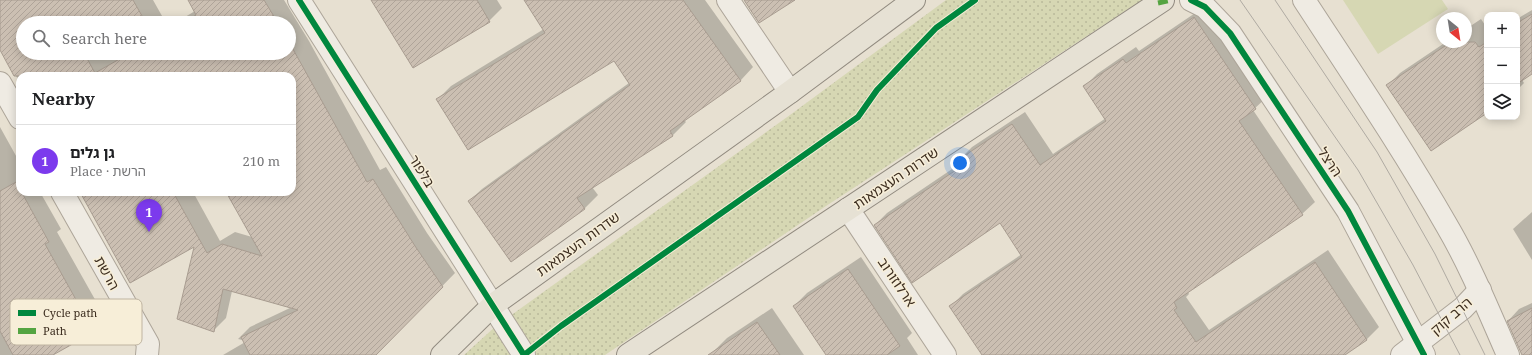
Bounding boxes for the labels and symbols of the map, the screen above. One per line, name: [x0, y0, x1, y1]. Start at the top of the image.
north arrow: [1436, 12, 1472, 48]
street label: שדרות העצמאות: [849, 142, 942, 213]
street label: הרצל: [1314, 143, 1347, 180]
street label: בלפור: [405, 151, 440, 191]
your location: [950, 153, 970, 173]
pin: 1: [136, 199, 162, 232]
street label: שדרות העצמאות: [532, 207, 623, 280]
street label: הרשת: [90, 252, 124, 293]
street label: ארלוזורוב: [874, 253, 921, 310]
street label: הרב קוק: [1426, 292, 1475, 339]
legend: [10, 299, 142, 345]
text: Cycle path: [43, 305, 97, 320]
text: Path: [43, 323, 67, 338]

